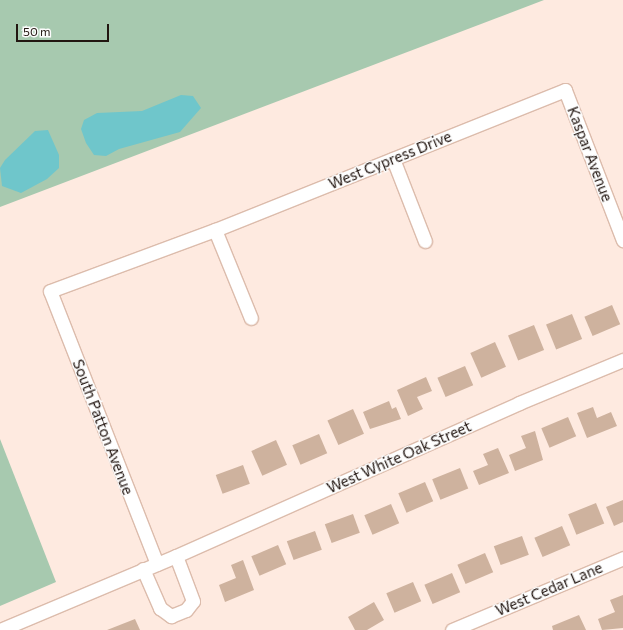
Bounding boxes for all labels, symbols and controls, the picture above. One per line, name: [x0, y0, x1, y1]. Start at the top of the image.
scale bar: [18, 16, 111, 42]
text: 50 m: [23, 24, 51, 38]
street label: Kaspar Avenue: [564, 104, 616, 204]
street label: West Cypress Drive: [326, 127, 454, 193]
street label: South Patton Avenue: [69, 357, 137, 497]
street label: West White Oak Street: [324, 417, 474, 497]
street label: West Cedar Lane: [493, 558, 605, 620]

